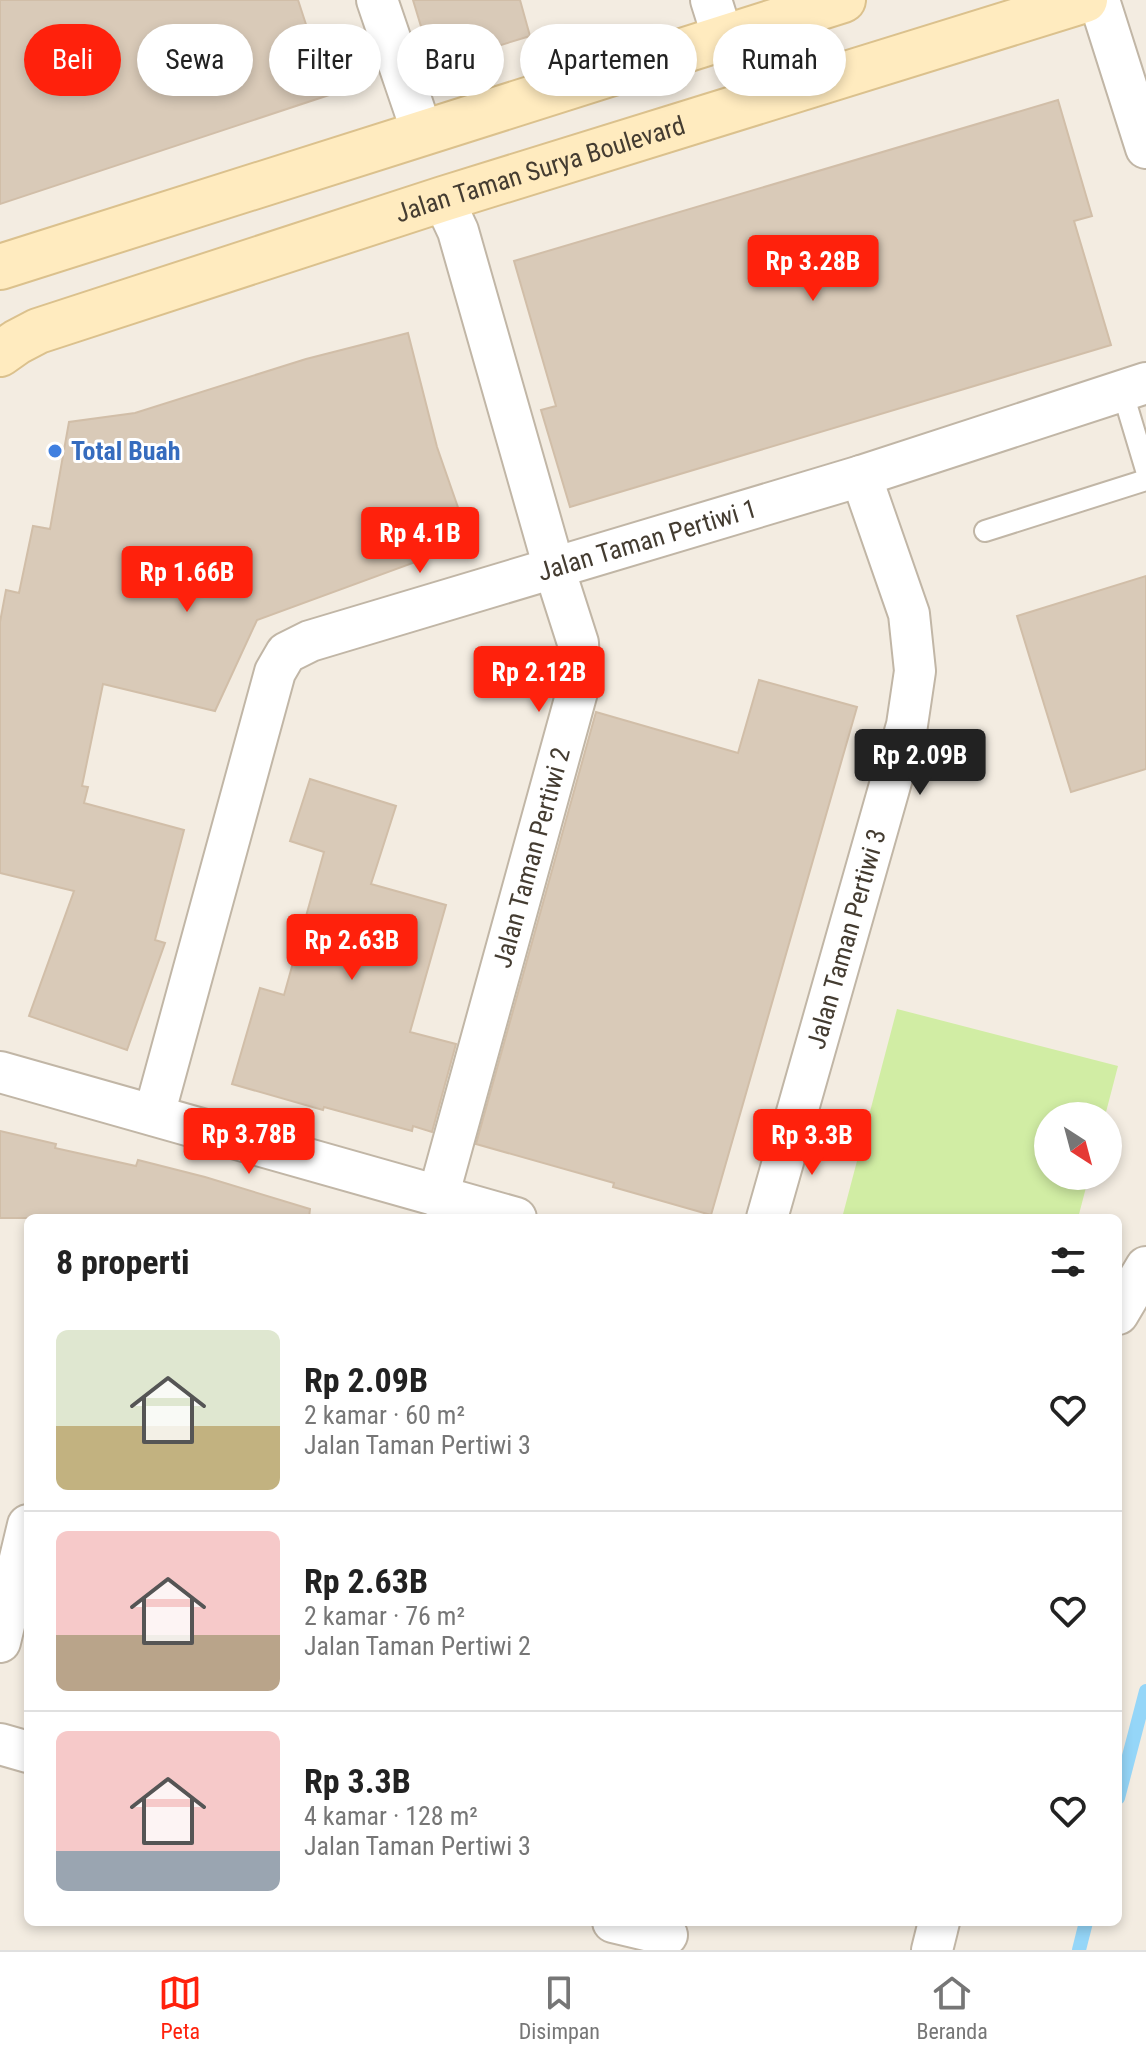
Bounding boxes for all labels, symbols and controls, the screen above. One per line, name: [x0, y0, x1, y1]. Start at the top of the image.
chip: Beli: [24, 24, 121, 96]
chip: Sewa: [137, 24, 253, 96]
chip: Filter: [269, 24, 381, 96]
chip: Baru: [397, 24, 504, 96]
chip: Apartemen: [520, 24, 697, 96]
chip: Rumah: [713, 24, 846, 96]
street label: Jalan Taman Surya Boulevard: [391, 110, 689, 229]
pin: Rp 3.28B: [730, 235, 896, 303]
text: Rp 3.28B: [766, 246, 860, 276]
place label: Total Buah: [71, 436, 181, 466]
marker: Total Buah: [46, 442, 64, 460]
street label: Jalan Taman Pertiwi 1: [534, 493, 760, 587]
pin: Rp 4.1B: [346, 507, 494, 575]
text: Rp 4.1B: [379, 518, 461, 548]
pin: Rp 1.66B: [104, 546, 270, 614]
text: Rp 1.66B: [140, 557, 234, 587]
pin: Rp 2.12B: [456, 646, 622, 714]
text: Rp 2.12B: [492, 657, 586, 687]
pin: Rp 2.09B: [837, 729, 1003, 797]
text: Rp 2.09B: [873, 740, 967, 770]
street label: Jalan Taman Pertiwi 2: [487, 744, 576, 971]
street label: Jalan Taman Pertiwi 3: [801, 826, 892, 1052]
pin: Rp 2.63B: [269, 914, 435, 982]
text: Rp 2.63B: [305, 925, 399, 955]
north arrow: [1034, 1102, 1122, 1190]
map controls: [1034, 1102, 1122, 1190]
pin: Rp 3.78B: [166, 1108, 332, 1176]
pin: Rp 3.3B: [738, 1109, 886, 1177]
text: Rp 3.78B: [202, 1119, 296, 1149]
text: Rp 3.3B: [771, 1120, 853, 1150]
icon: filters: [1046, 1240, 1090, 1284]
text: 8 properti: [56, 1242, 190, 1282]
text: Rp 2.09B: [304, 1360, 428, 1400]
icon: home: [120, 1362, 216, 1458]
icon: heart: [1046, 1388, 1090, 1432]
text: 2 kamar · 60 m²: [304, 1400, 465, 1430]
text: Jalan Taman Pertiwi 3: [304, 1430, 531, 1460]
text: Rp 2.63B: [304, 1561, 428, 1601]
icon: home: [120, 1563, 216, 1659]
icon: heart: [1046, 1589, 1090, 1633]
text: 2 kamar · 76 m²: [304, 1601, 465, 1631]
text: Jalan Taman Pertiwi 2: [304, 1631, 531, 1661]
text: Rp 3.3B: [304, 1761, 411, 1801]
icon: home: [120, 1763, 216, 1859]
icon: heart: [1046, 1789, 1090, 1833]
text: 4 kamar · 128 m²: [304, 1801, 478, 1831]
text: Jalan Taman Pertiwi 3: [304, 1831, 531, 1861]
tab: Peta: [158, 1971, 202, 2044]
tab: Disimpan: [519, 1971, 600, 2044]
tab: Beranda: [917, 1971, 988, 2044]

